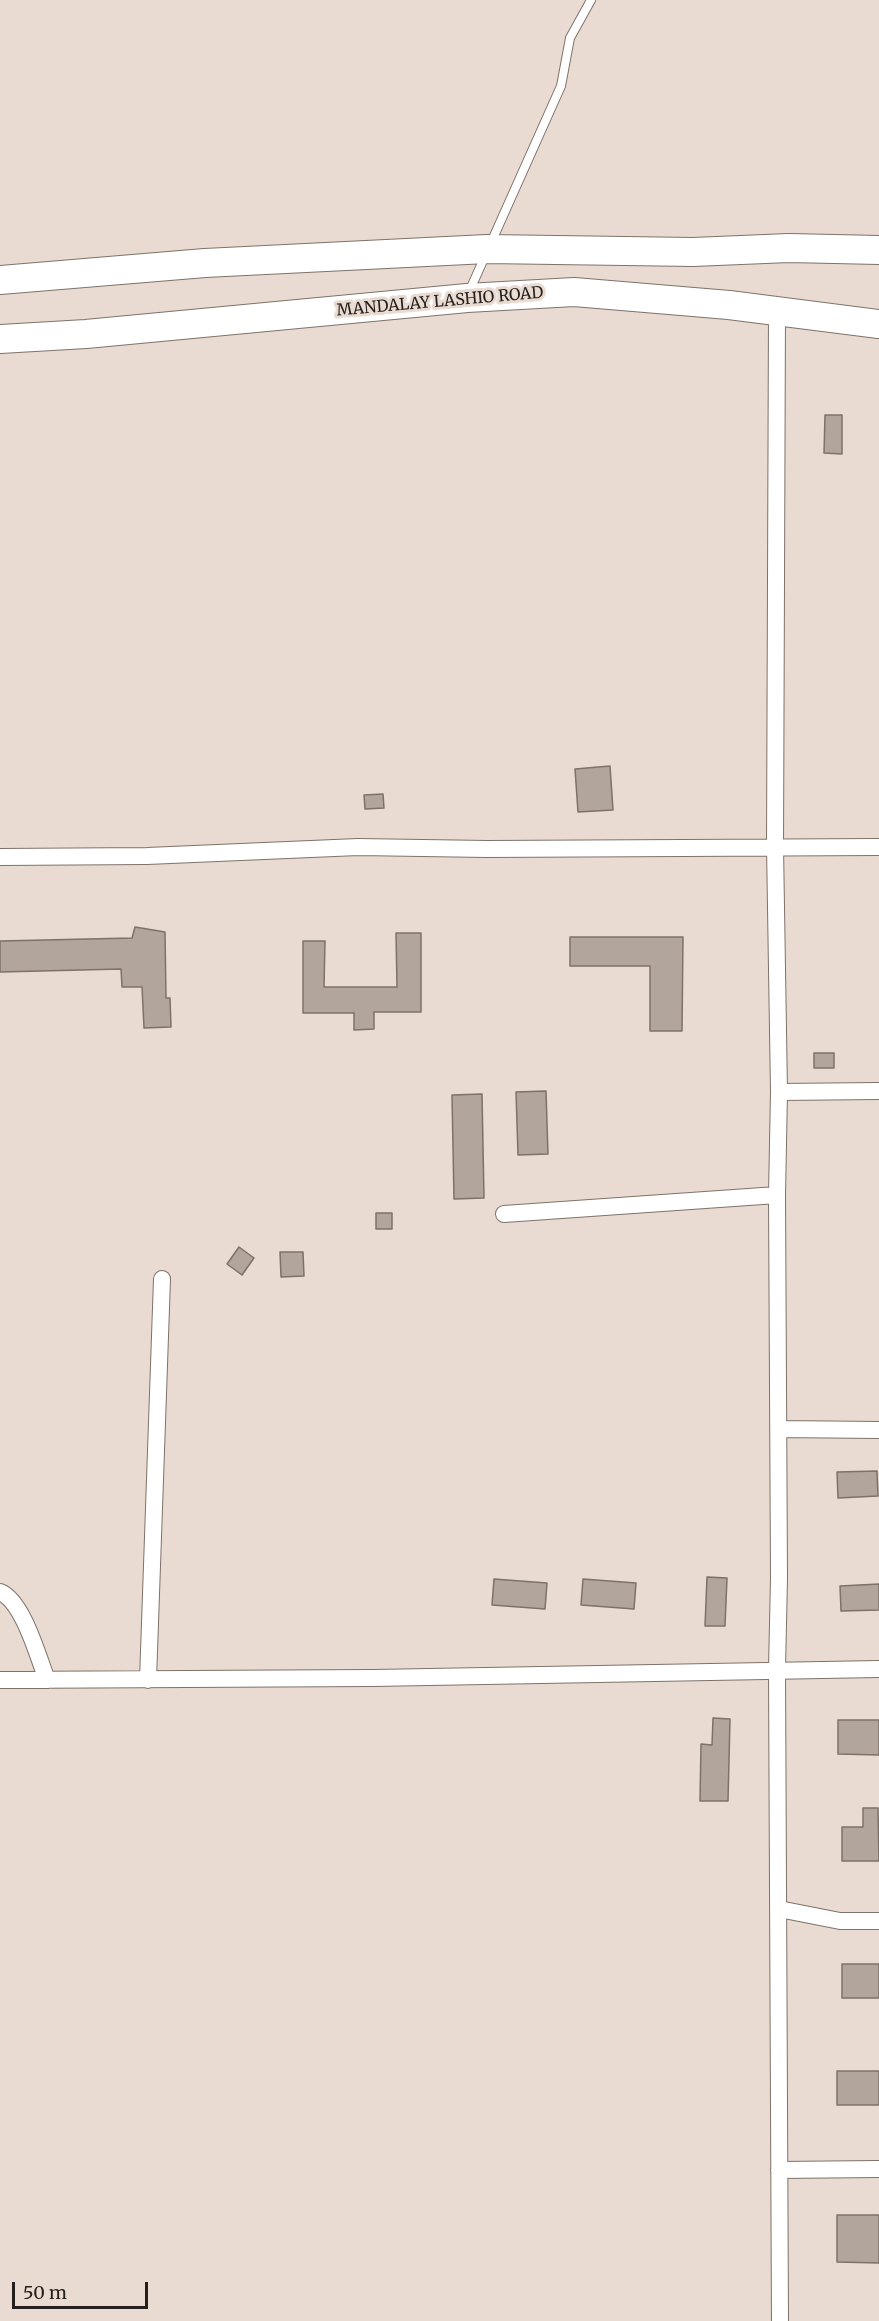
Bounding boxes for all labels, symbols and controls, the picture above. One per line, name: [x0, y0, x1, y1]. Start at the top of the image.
street label: MANDALAY LASHIO ROAD: [336, 283, 544, 321]
scale bar: [15, 2270, 152, 2308]
text: 50 m: [23, 2281, 67, 2304]

